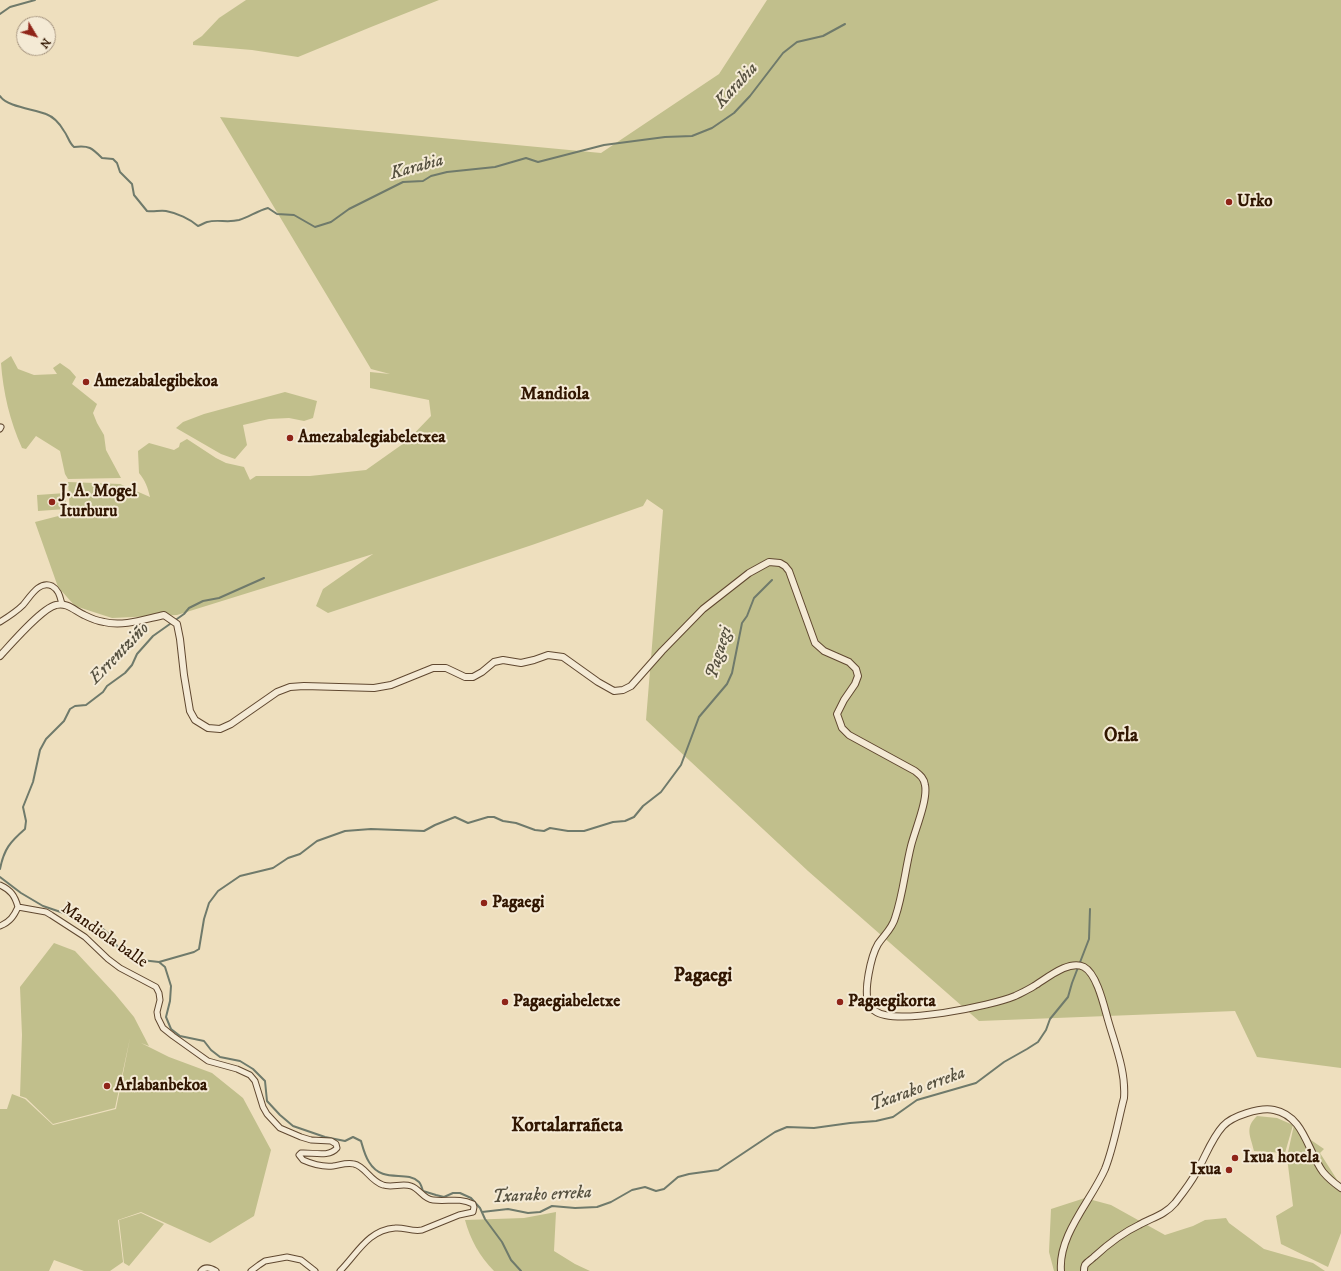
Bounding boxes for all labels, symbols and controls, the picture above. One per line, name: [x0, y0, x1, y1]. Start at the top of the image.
north arrow: [16, 16, 56, 56]
text: N: [36, 35, 53, 51]
water label: Karabia: [711, 59, 763, 113]
water label: Karabia: [388, 151, 446, 185]
place label: Urko: [1237, 192, 1272, 212]
marker: Urko: [1224, 197, 1234, 207]
place label: Amezabalegibekoa: [94, 372, 218, 392]
marker: Amezabalegibekoa: [81, 377, 91, 387]
district label: Mandiola: [521, 384, 589, 406]
place label: Amezabalegiabeletxea: [298, 428, 445, 448]
marker: Amezabalegiabeletxea: [285, 433, 295, 443]
place label: J. A. Mogel Iturburu: [60, 482, 137, 522]
marker: J. A. Mogel Iturburu: [47, 497, 57, 507]
water label: Errentziño: [85, 619, 155, 689]
water label: Pagaegi: [702, 624, 738, 682]
district label: Orla: [1104, 726, 1138, 748]
place label: Pagaegi: [492, 893, 544, 913]
marker: Pagaegi: [479, 898, 489, 908]
street label: Mandiola balle: [57, 899, 151, 973]
district label: Pagaegi: [674, 966, 732, 988]
place label: Pagaegiabeletxe: [513, 992, 620, 1012]
place label: Pagaegikorta: [848, 992, 936, 1012]
marker: Pagaegiabeletxe: [500, 997, 510, 1007]
marker: Pagaegikorta: [835, 997, 845, 1007]
water label: Txarako erreka: [867, 1063, 969, 1117]
place label: Arlabanbekoa: [115, 1076, 207, 1096]
marker: Arlabanbekoa: [102, 1081, 112, 1091]
district label: Kortalarrañeta: [511, 1116, 623, 1138]
place label: Ixua hotela: [1243, 1148, 1319, 1168]
marker: Ixua hotela: [1230, 1153, 1240, 1163]
place label: Ixua: [1190, 1160, 1221, 1180]
marker: Ixua: [1224, 1165, 1234, 1175]
water label: Txarako erreka: [492, 1183, 592, 1209]

